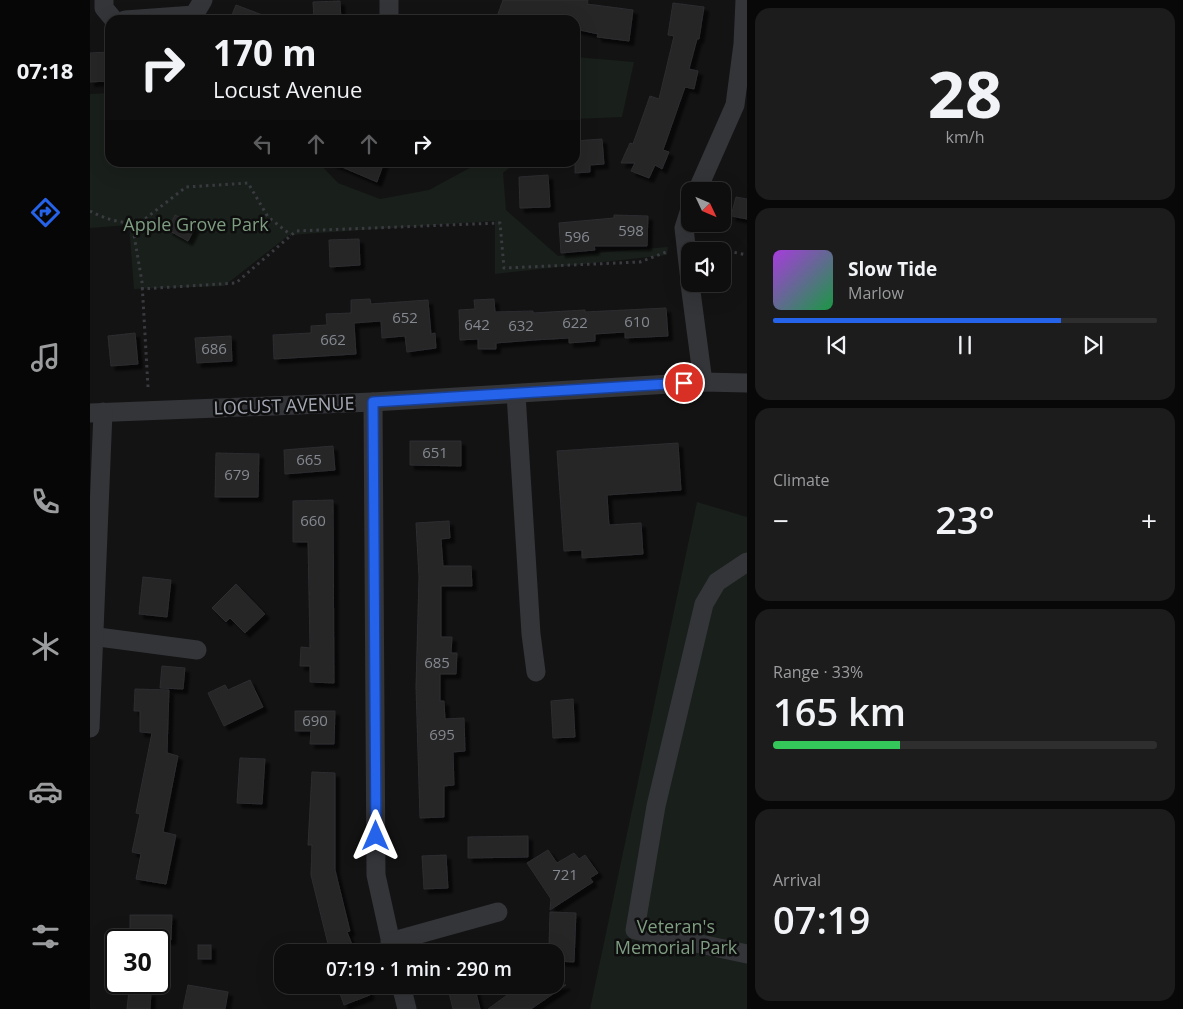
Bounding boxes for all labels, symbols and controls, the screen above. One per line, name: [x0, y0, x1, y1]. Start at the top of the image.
text: 170 m: [213, 29, 317, 76]
icon: right: [130, 35, 195, 100]
text: 28: [928, 49, 1002, 137]
text: 07:18: [17, 55, 73, 85]
text: Locust Avenue: [213, 74, 362, 104]
text: km/h: [946, 126, 984, 148]
icon: left: [249, 130, 277, 158]
icon: ahead: [302, 130, 330, 158]
icon: ahead: [355, 130, 383, 158]
icon: right: [408, 130, 436, 158]
north arrow: [681, 182, 731, 232]
map controls: [681, 182, 731, 292]
icon: directions: [28, 195, 63, 230]
park label: Apple Grove Park: [123, 212, 269, 236]
house number: 598: [618, 220, 644, 240]
house number: 596: [564, 226, 590, 246]
button: sound: [681, 242, 731, 292]
text: Slow Tide: [848, 256, 937, 282]
text: Marlow: [848, 282, 904, 304]
house number: 652: [392, 307, 418, 327]
house number: 610: [624, 311, 650, 331]
house number: 622: [562, 312, 588, 332]
house number: 642: [464, 314, 490, 334]
house number: 632: [508, 315, 534, 335]
house number: 662: [320, 329, 346, 349]
icon: previous: [823, 331, 851, 359]
icon: pause: [951, 331, 979, 359]
icon: next: [1079, 331, 1107, 359]
house number: 686: [201, 338, 227, 358]
icon: music: [28, 340, 63, 375]
pin: [663, 362, 705, 404]
icon: arrive: [670, 369, 698, 397]
street label: LOCUST AVENUE: [213, 391, 355, 419]
house number: 651: [422, 442, 448, 462]
house number: 665: [296, 449, 322, 469]
house number: 679: [224, 464, 250, 484]
text: Climate: [773, 469, 830, 491]
icon: phone: [28, 484, 63, 519]
text: 23°: [935, 493, 995, 545]
text: −: [773, 501, 789, 539]
text: +: [1141, 501, 1157, 539]
house number: 660: [300, 510, 326, 530]
icon: climate: [28, 629, 63, 664]
house number: 685: [424, 652, 450, 672]
text: Range · 33%: [773, 661, 863, 683]
text: 165 km: [773, 685, 906, 737]
house number: 690: [302, 710, 328, 730]
house number: 695: [429, 724, 455, 744]
icon: car: [28, 774, 63, 809]
position arrow: [349, 809, 401, 861]
house number: 721: [552, 864, 578, 884]
text: Arrival: [773, 869, 821, 891]
text: 07:19: [773, 893, 870, 945]
park label: Veteran's Memorial Park: [615, 914, 738, 959]
icon: filters: [28, 919, 63, 954]
speed limit sign: 30: [105, 929, 170, 994]
text: 07:19 · 1 min · 290 m: [326, 956, 512, 982]

